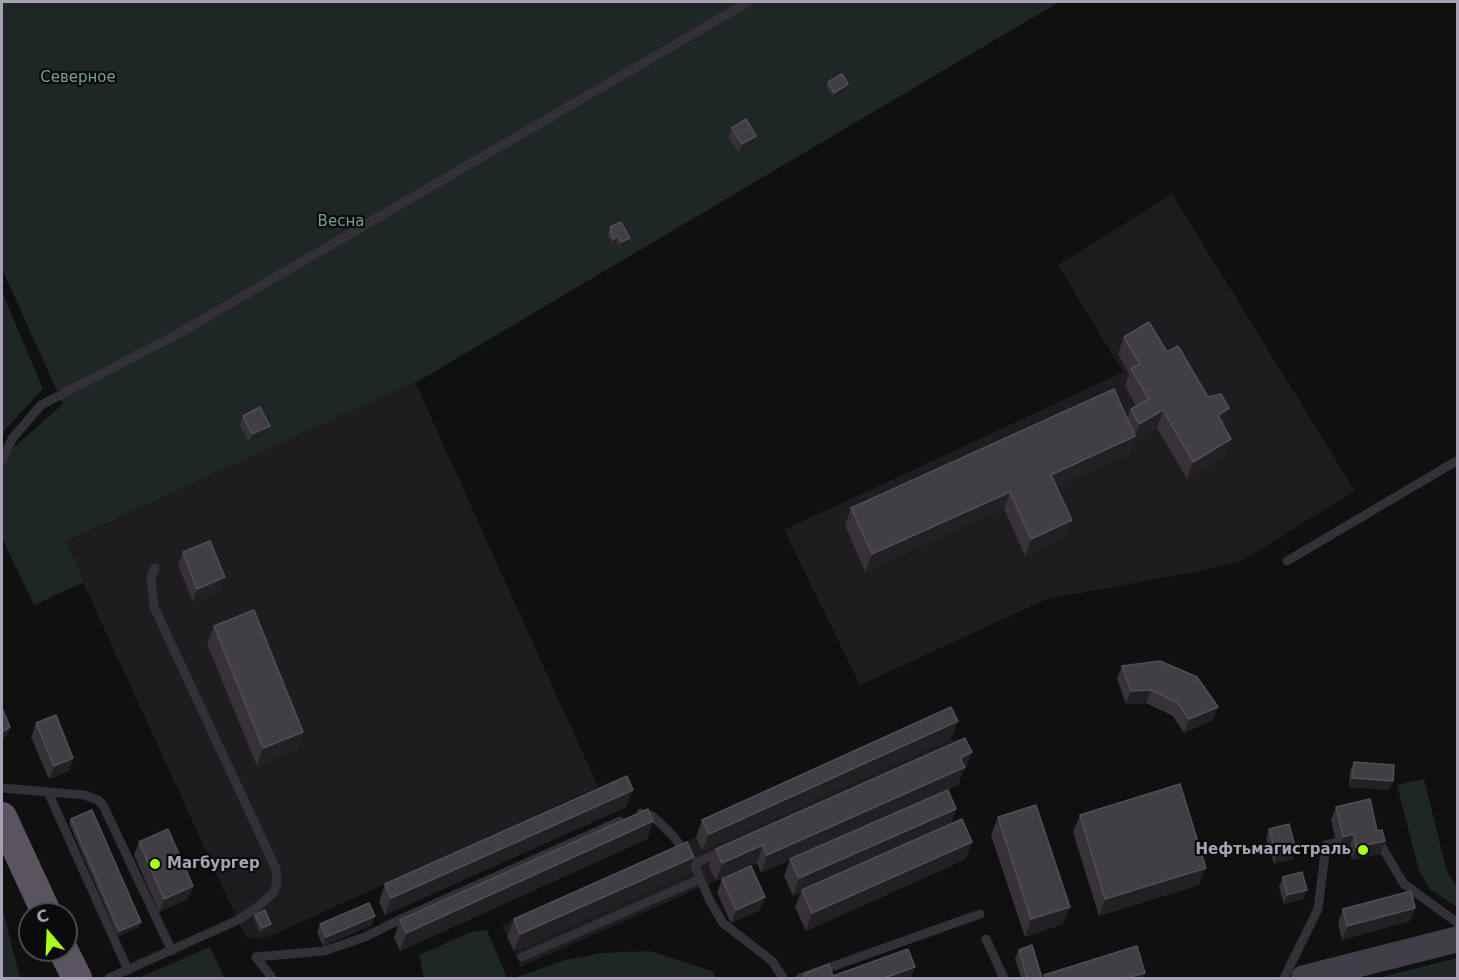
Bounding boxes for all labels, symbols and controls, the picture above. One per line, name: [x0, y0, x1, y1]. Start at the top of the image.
park label: Северное: [40, 69, 116, 87]
park label: Весна: [318, 213, 364, 231]
place label: Нефтьмагистраль: [1196, 841, 1351, 859]
marker: Нефтьмагистраль: [1356, 843, 1370, 857]
place label: Магбургер: [167, 855, 260, 873]
marker: Магбургер: [148, 857, 162, 871]
north arrow: [18, 902, 78, 962]
text: С: [34, 906, 51, 927]

